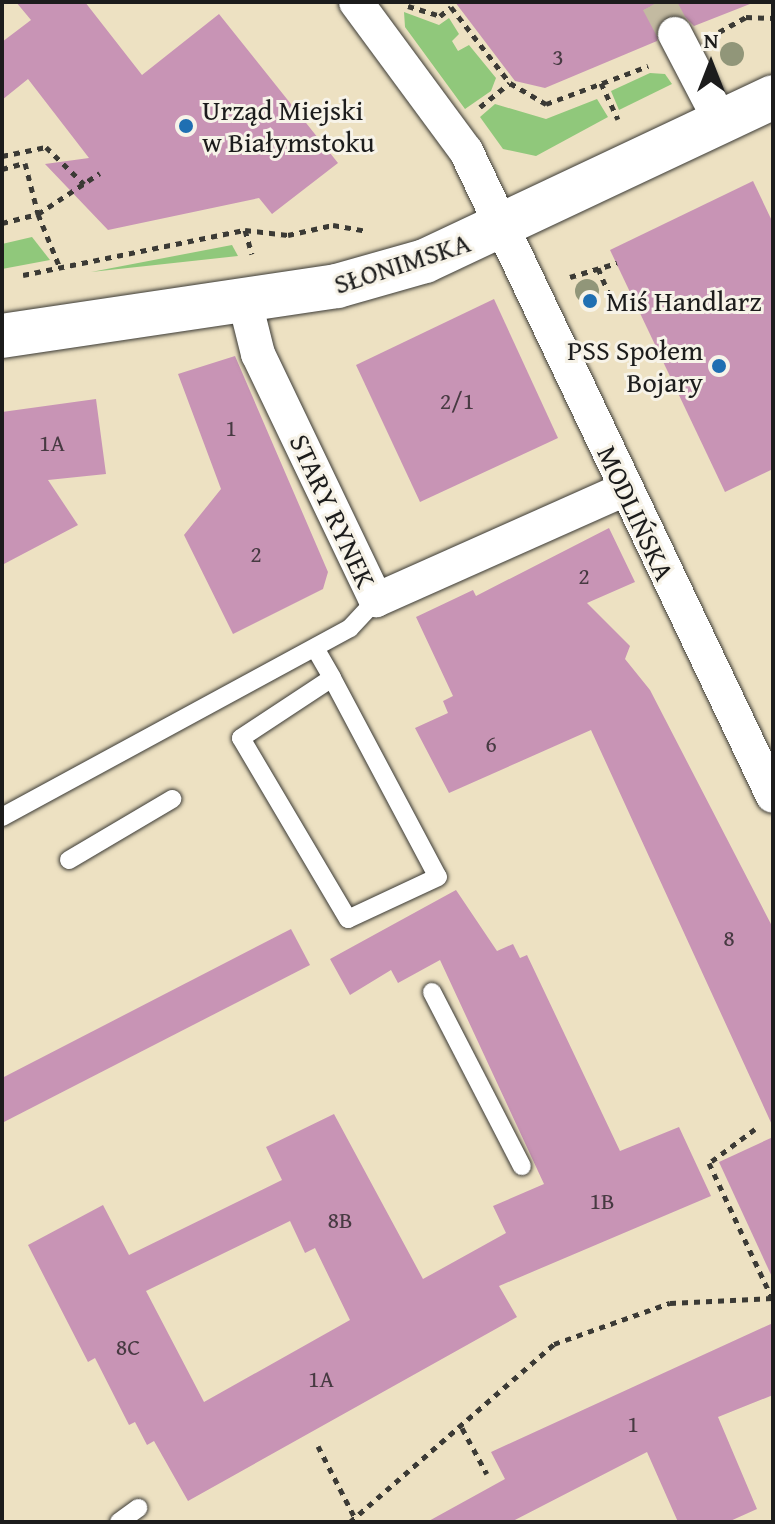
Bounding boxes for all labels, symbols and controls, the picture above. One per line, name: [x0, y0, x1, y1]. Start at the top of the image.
north arrow: [671, 24, 751, 104]
text: N: [704, 24, 718, 56]
house number: 3: [552, 43, 564, 71]
place label: Urząd Miejski w Białymstoku: [202, 93, 375, 159]
marker: Urząd Miejski w Białymstoku: [177, 117, 195, 135]
street label: SŁONIMSKA: [330, 225, 474, 301]
place label: Miś Handlarz: [606, 284, 761, 318]
marker: Miś Handlarz: [581, 292, 599, 310]
place label: PSS Społem Bojary: [567, 333, 703, 399]
marker: PSS Społem Bojary: [710, 357, 728, 375]
house number: 2/1: [440, 387, 474, 415]
house number: 1: [225, 414, 237, 442]
house number: 1A: [39, 429, 65, 457]
street label: STARY RYNEK: [283, 429, 383, 593]
street label: MODLIŃSKA: [590, 440, 682, 586]
house number: 2: [250, 540, 262, 568]
house number: 2: [578, 562, 590, 590]
house number: 6: [485, 730, 497, 758]
house number: 8: [723, 924, 735, 952]
house number: 1B: [589, 1187, 615, 1215]
house number: 8B: [327, 1206, 353, 1234]
house number: 8C: [116, 1333, 140, 1361]
house number: 1A: [308, 1365, 334, 1393]
house number: 1: [627, 1410, 639, 1438]

